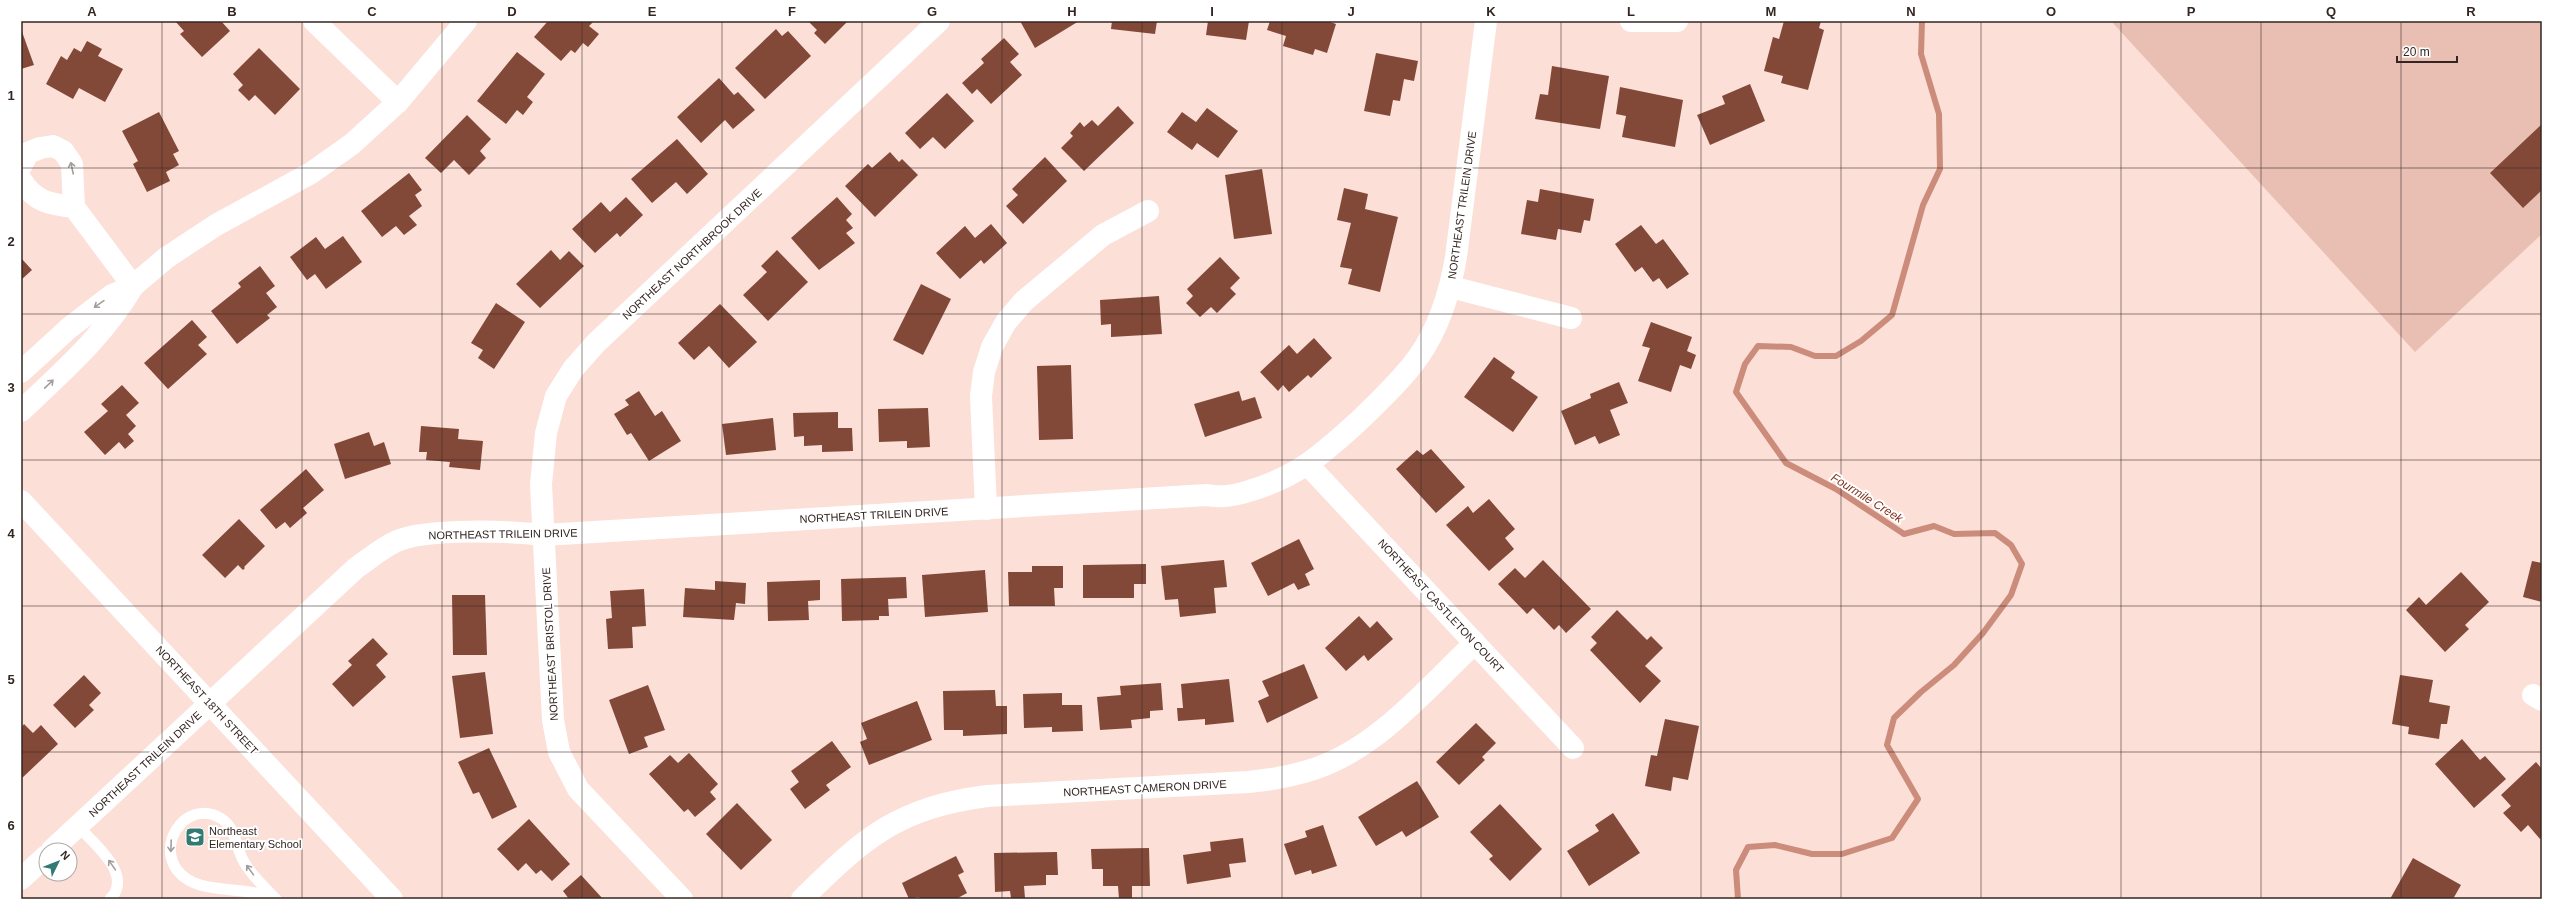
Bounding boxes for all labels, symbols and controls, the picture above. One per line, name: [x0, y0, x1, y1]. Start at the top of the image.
text: A: [87, 4, 97, 19]
text: B: [227, 4, 237, 19]
text: C: [367, 4, 377, 19]
text: D: [507, 4, 517, 19]
text: E: [648, 4, 657, 19]
text: F: [788, 4, 796, 19]
text: G: [927, 4, 937, 19]
text: H: [1067, 4, 1077, 19]
text: I: [1210, 4, 1214, 19]
text: J: [1347, 4, 1355, 19]
text: K: [1486, 4, 1496, 19]
text: L: [1627, 4, 1635, 19]
text: M: [1766, 4, 1776, 19]
text: N: [1906, 4, 1916, 19]
text: O: [2046, 4, 2056, 19]
text: P: [2187, 4, 2196, 19]
text: Q: [2326, 4, 2336, 19]
text: R: [2466, 4, 2476, 19]
scale bar: [2397, 38, 2457, 64]
text: 20 m: [2403, 45, 2430, 59]
text: 1: [7, 88, 15, 103]
street label: NORTHEAST TRILEIN DRIVE: [1446, 130, 1478, 280]
one-way arrow: [67, 162, 75, 175]
street label: NORTHEAST NORTHBROOK DRIVE: [620, 186, 764, 322]
text: 2: [7, 234, 15, 249]
one-way arrow: [93, 300, 104, 308]
one-way arrow: [44, 379, 54, 389]
text: 3: [7, 380, 15, 395]
water label: Fourmile Creek: [1829, 470, 1906, 526]
street label: NORTHEAST TRILEIN DRIVE: [799, 505, 949, 525]
text: 4: [7, 526, 15, 541]
street label: NORTHEAST TRILEIN DRIVE: [428, 527, 578, 541]
street label: NORTHEAST CASTLETON COURT: [1376, 537, 1506, 675]
street label: NORTHEAST BRISTOL DRIVE: [540, 567, 560, 721]
street label: NORTHEAST 18TH STREET: [154, 643, 261, 757]
text: 5: [7, 672, 15, 687]
street label: NORTHEAST TRILEIN DRIVE: [86, 709, 204, 819]
street label: NORTHEAST CAMERON DRIVE: [1063, 778, 1227, 798]
text: 6: [7, 818, 15, 833]
place label: Northeast Elementary School: [209, 825, 301, 850]
school or university icon: Northeast Elementary School: [184, 826, 206, 848]
one-way arrow: [167, 839, 175, 852]
north arrow: [38, 842, 78, 882]
text: N: [58, 848, 72, 862]
one-way arrow: [107, 859, 115, 871]
one-way arrow: [246, 864, 254, 875]

